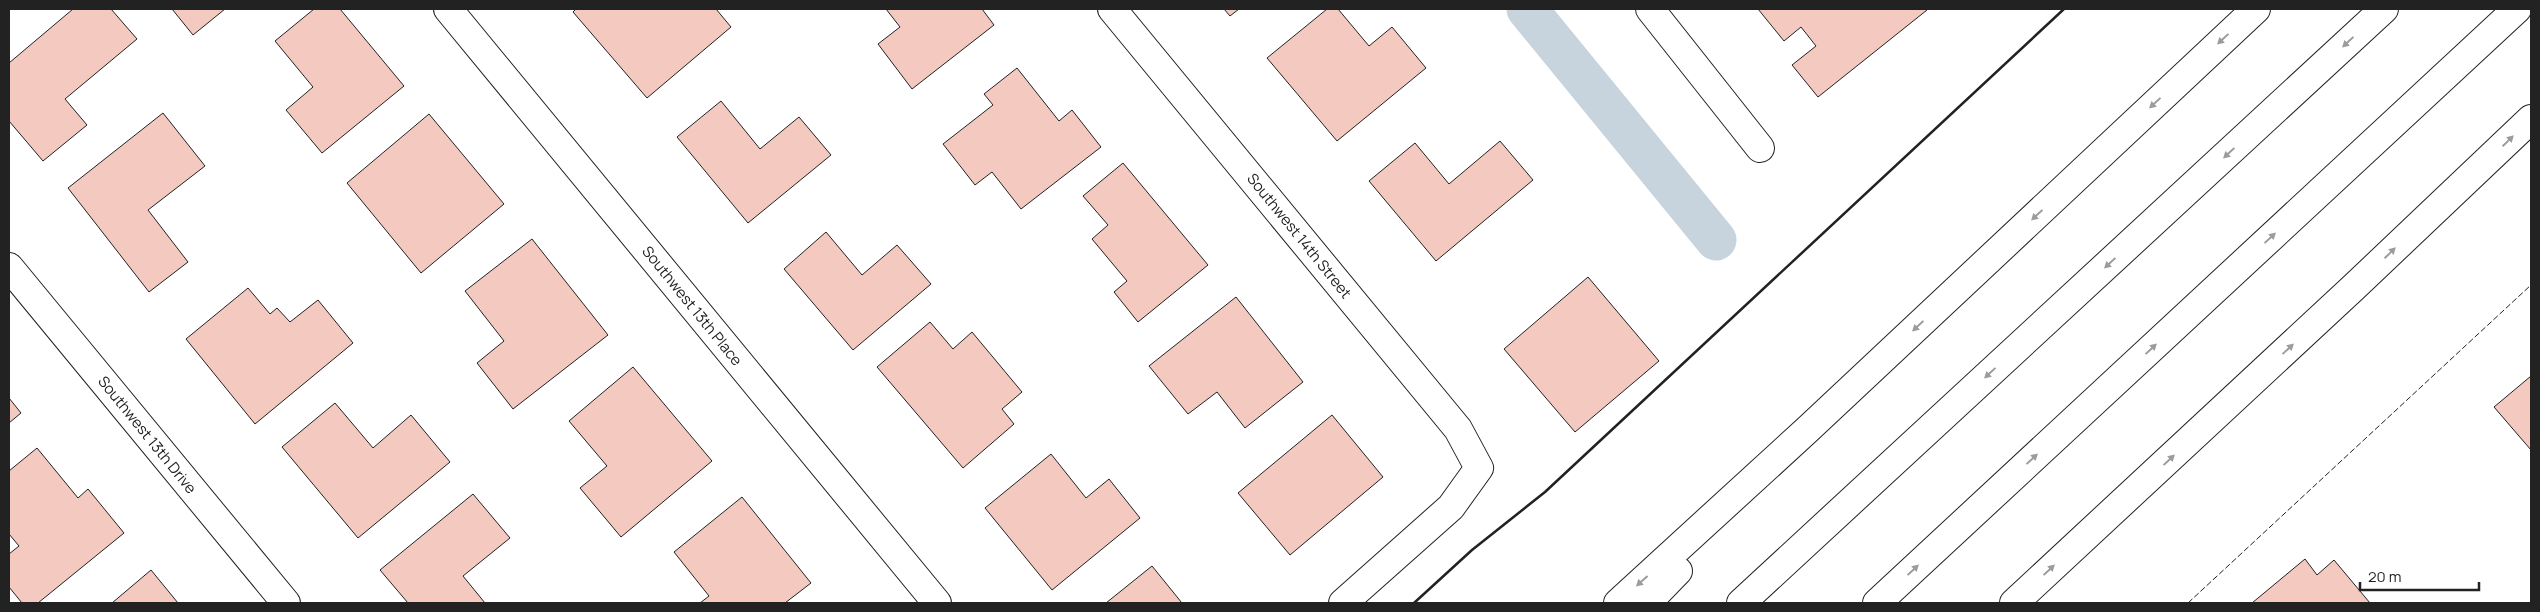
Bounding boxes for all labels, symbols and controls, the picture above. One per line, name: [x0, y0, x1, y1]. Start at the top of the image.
one-way arrow: [2218, 33, 2230, 45]
one-way arrow: [2342, 36, 2354, 48]
one-way arrow: [2149, 97, 2161, 109]
one-way arrow: [2501, 136, 2513, 148]
one-way arrow: [2223, 147, 2235, 159]
street label: Southwest 14th Street: [1242, 169, 1356, 303]
one-way arrow: [2031, 209, 2043, 221]
one-way arrow: [2263, 232, 2275, 244]
street label: Southwest 13th Place: [637, 241, 747, 370]
one-way arrow: [2383, 247, 2395, 259]
one-way arrow: [2104, 257, 2116, 269]
one-way arrow: [1912, 320, 1924, 332]
one-way arrow: [2144, 343, 2156, 355]
one-way arrow: [2281, 343, 2293, 355]
one-way arrow: [1985, 367, 1997, 379]
street label: Southwest 13th Drive: [93, 371, 202, 498]
one-way arrow: [2025, 453, 2037, 465]
one-way arrow: [2162, 454, 2175, 465]
scale bar: [2360, 560, 2479, 592]
one-way arrow: [1906, 564, 1918, 576]
one-way arrow: [2043, 564, 2055, 576]
text: 20 m: [2368, 566, 2401, 587]
one-way arrow: [1637, 575, 1649, 587]

